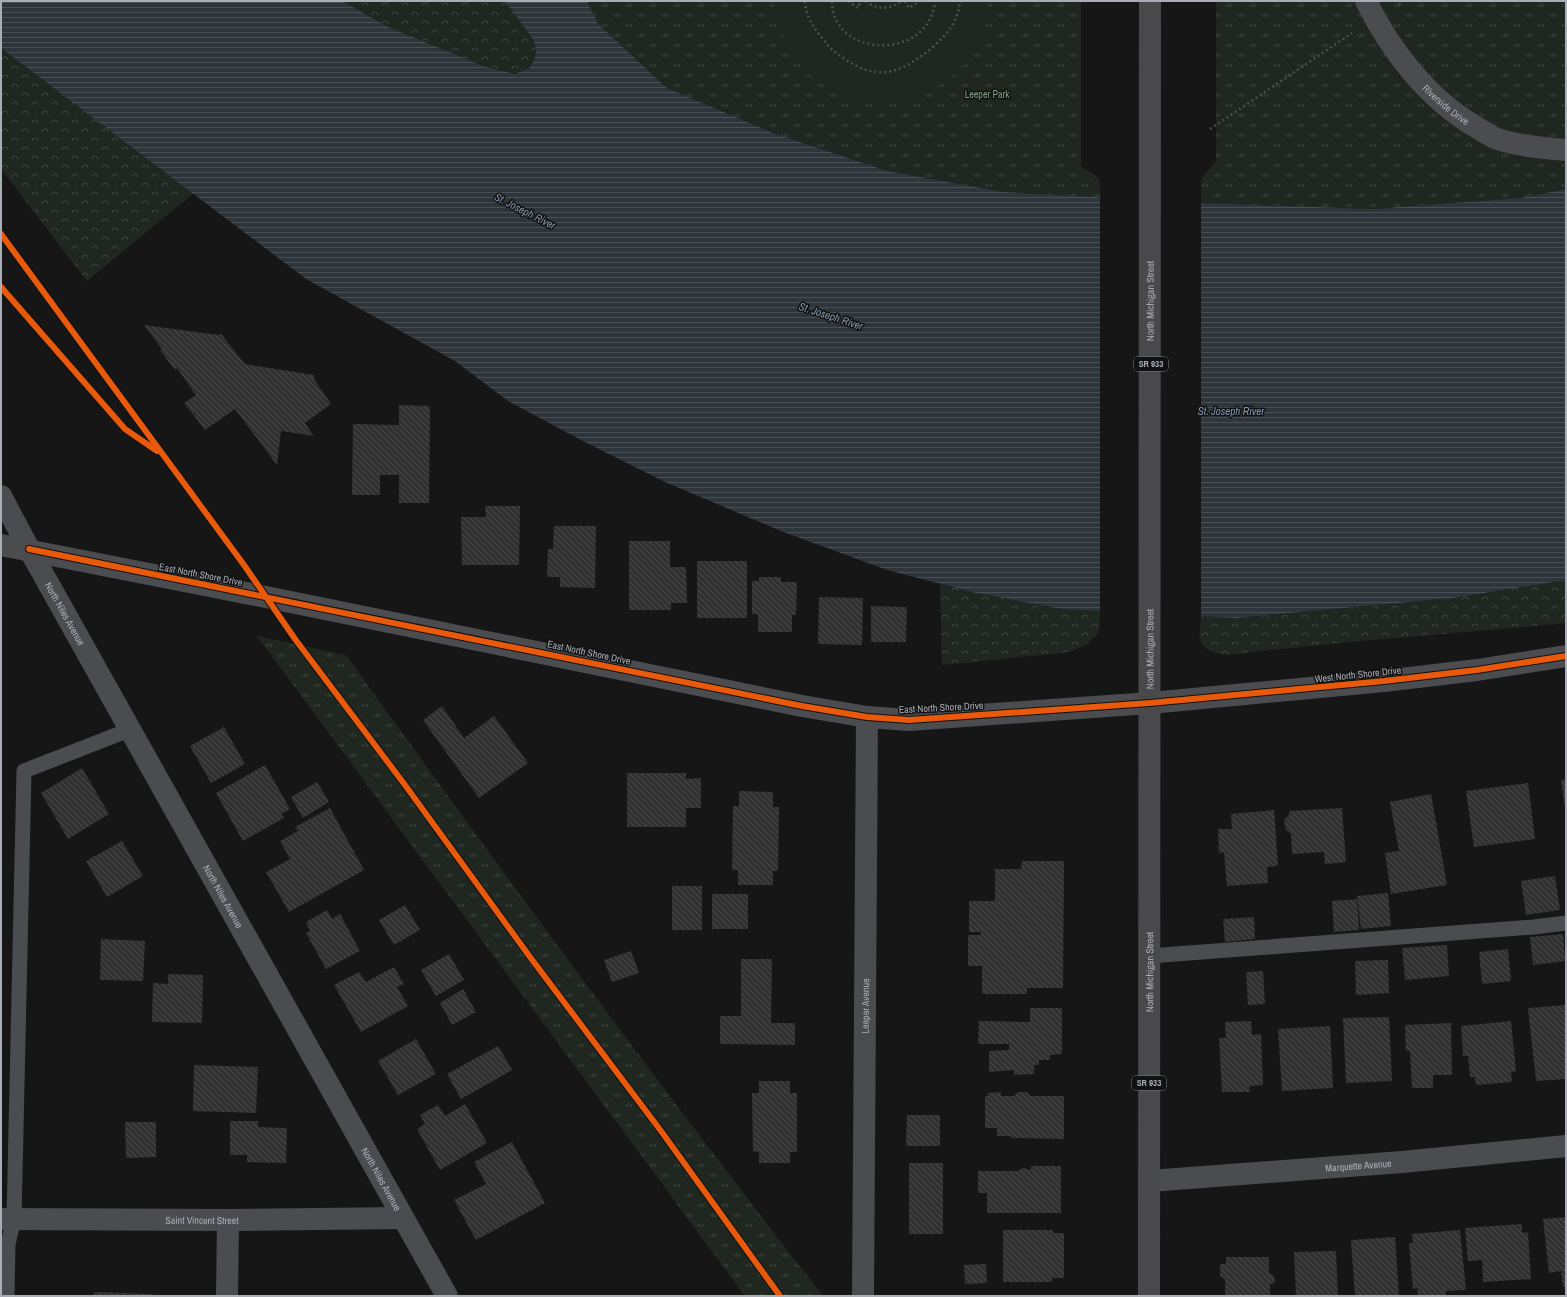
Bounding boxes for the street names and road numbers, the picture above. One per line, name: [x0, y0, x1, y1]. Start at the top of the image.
street label: Riverside Drive: [1420, 82, 1472, 128]
street label: North Michigan Street: [1144, 260, 1157, 341]
road number: SR 933: [1134, 357, 1168, 371]
street label: East North Shore Drive: [158, 560, 244, 589]
street label: North Niles Avenue: [42, 580, 88, 648]
street label: North Michigan Street: [1143, 608, 1157, 689]
street label: East North Shore Drive: [546, 637, 632, 668]
street label: West North Shore Drive: [1314, 663, 1402, 686]
street label: East North Shore Drive: [898, 699, 984, 716]
street label: North Niles Avenue: [200, 863, 246, 931]
street label: North Michigan Street: [1143, 931, 1156, 1012]
street label: Leeper Avenue: [859, 978, 872, 1034]
road number: SR 933: [1132, 1076, 1166, 1090]
street label: North Niles Avenue: [358, 1145, 404, 1214]
street label: Marquette Avenue: [1325, 1157, 1393, 1175]
street label: Saint Vincent Street: [165, 1214, 239, 1227]

